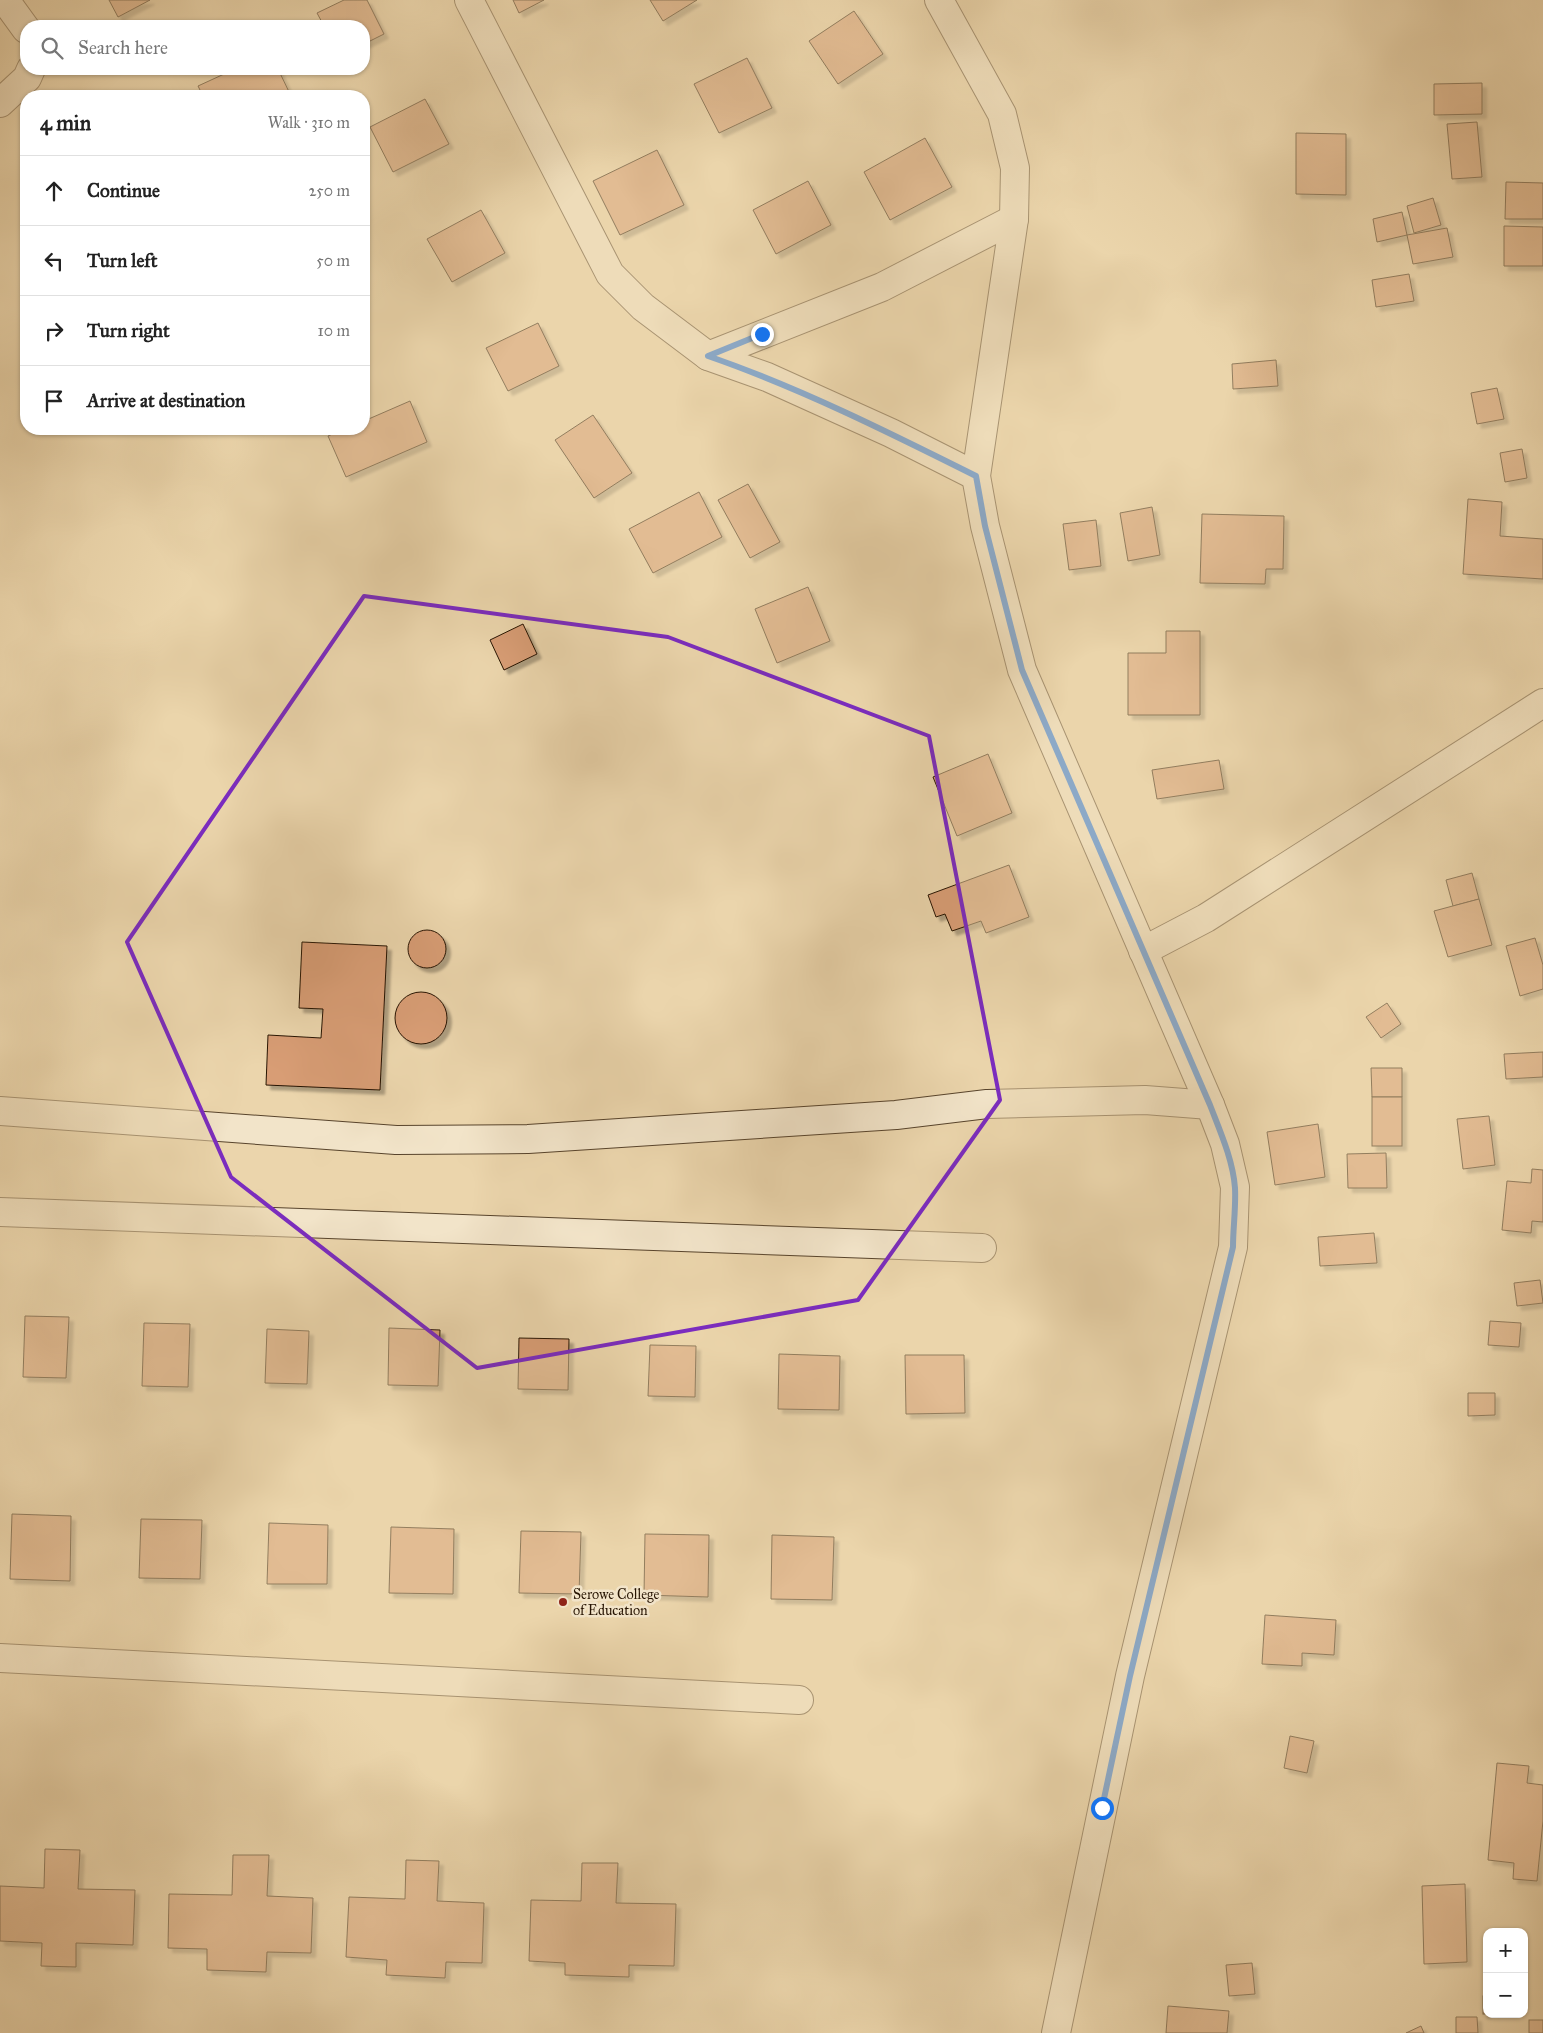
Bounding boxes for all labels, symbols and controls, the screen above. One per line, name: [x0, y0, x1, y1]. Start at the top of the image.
search box: [20, 20, 370, 75]
icon: search: [38, 34, 66, 62]
text: Search here: [78, 36, 168, 59]
text: 4 min: [40, 110, 91, 136]
text: Walk · 310 m: [268, 113, 350, 132]
icon: ahead: [40, 177, 68, 205]
text: Continue: [87, 179, 160, 202]
text: 250 m: [309, 181, 350, 200]
icon: left: [40, 247, 68, 275]
text: Turn left: [87, 249, 157, 272]
text: 50 m: [316, 251, 350, 270]
icon: right: [40, 317, 68, 345]
text: Turn right: [87, 319, 170, 342]
text: 10 m: [318, 321, 350, 340]
route end: [751, 323, 774, 346]
icon: arrive: [40, 387, 68, 415]
text: Arrive at destination: [87, 389, 245, 412]
place label: Serowe College of Education: [573, 1586, 660, 1619]
marker: Serowe College of Education: [557, 1596, 569, 1608]
route start: [1091, 1797, 1114, 1820]
map controls: [1483, 1928, 1528, 2018]
button: +: [1483, 1928, 1528, 1973]
button: −: [1483, 1973, 1528, 2018]

